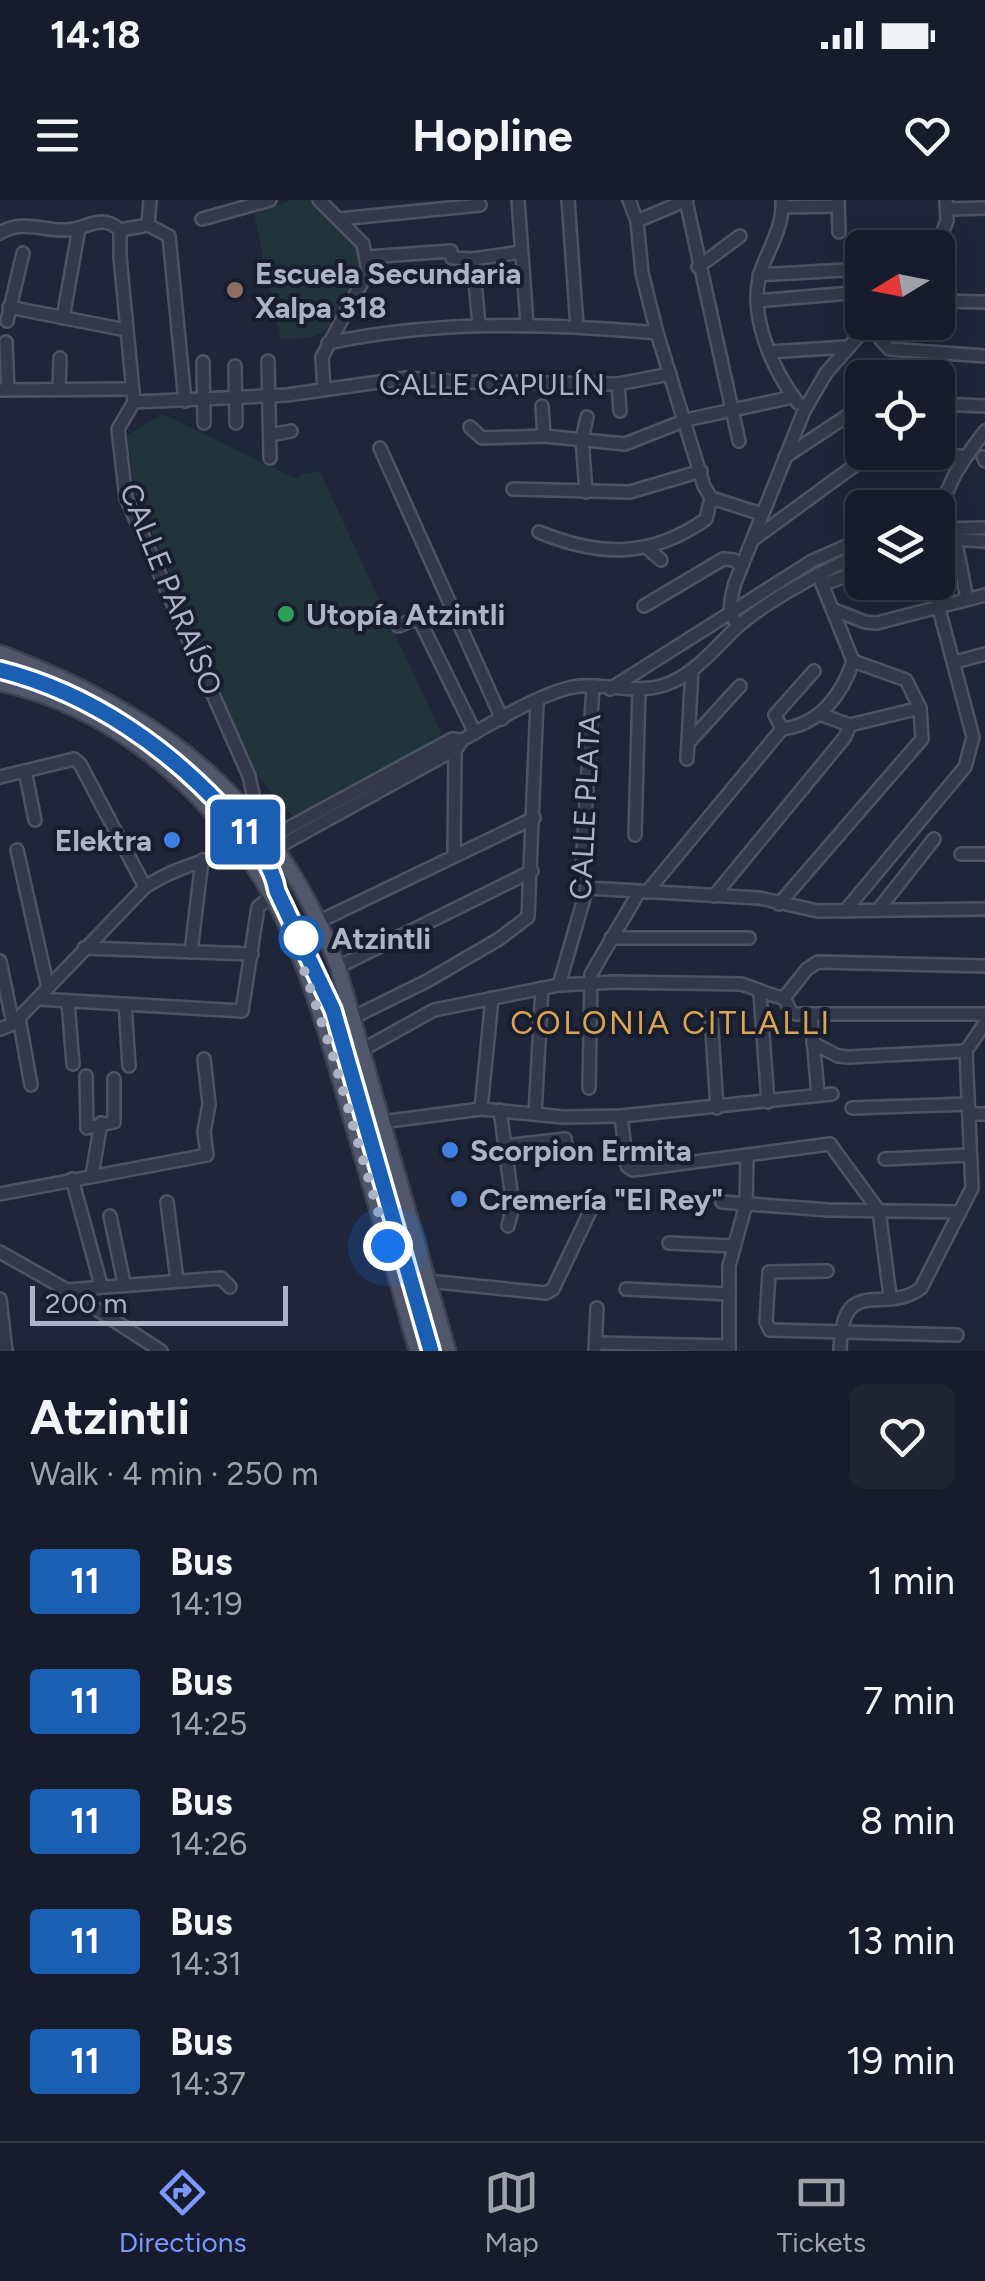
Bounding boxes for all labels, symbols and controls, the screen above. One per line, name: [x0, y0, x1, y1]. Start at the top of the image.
text: 14:18: [50, 12, 141, 58]
icon: menu: [30, 108, 85, 163]
text: Hopline: [412, 108, 573, 162]
icon: heart: [900, 108, 955, 163]
north arrow: [845, 230, 955, 340]
map controls: [845, 230, 955, 600]
place label: Escuela Secundaria Xalpa 318: [255, 255, 522, 326]
marker: Escuela Secundaria Xalpa 318: [224, 279, 246, 301]
button: locate: [845, 360, 955, 470]
street label: CALLE CAPULÍN: [379, 366, 605, 403]
street label: CALLE PARAÍSO: [112, 478, 230, 700]
button: layers: [845, 490, 955, 600]
place label: Utopía Atzintli: [306, 596, 505, 633]
marker: Utopía Atzintli: [275, 603, 297, 625]
street label: CALLE PLATA: [562, 712, 608, 901]
line badge: 11: [200, 800, 290, 864]
text: 11: [230, 811, 260, 853]
place label: Elektra: [55, 822, 152, 859]
marker: Elektra: [161, 829, 183, 851]
marker: Atzintli: [280, 917, 322, 959]
place label: Atzintli: [331, 920, 431, 957]
district label: COLONIA CITLALLI: [510, 1004, 832, 1042]
place label: Scorpion Ermita: [470, 1132, 692, 1169]
marker: Scorpion Ermita: [439, 1139, 461, 1161]
place label: Cremería "El Rey": [479, 1181, 723, 1218]
marker: Cremería "El Rey": [448, 1188, 470, 1210]
your location: [363, 1221, 413, 1271]
scale bar: [30, 1281, 288, 1326]
text: 200 m: [45, 1286, 127, 1320]
button: heart: [850, 1384, 955, 1489]
text: Atzintli: [30, 1388, 190, 1446]
text: Walk · 4 min · 250 m: [30, 1455, 318, 1493]
text: Bus: [170, 1539, 233, 1585]
text: 1 min: [868, 1558, 955, 1604]
text: 11: [70, 1560, 100, 1602]
text: 14:19: [170, 1585, 243, 1623]
text: Bus: [170, 1659, 233, 1705]
text: 7 min: [863, 1678, 955, 1724]
text: 11: [70, 1680, 100, 1722]
text: 14:25: [170, 1705, 247, 1743]
text: Bus: [170, 1779, 233, 1825]
text: 8 min: [860, 1798, 955, 1844]
text: 11: [70, 1800, 100, 1842]
text: 14:26: [170, 1825, 247, 1863]
text: Bus: [170, 1899, 233, 1945]
text: 13 min: [847, 1918, 955, 1964]
text: 11: [70, 1920, 100, 1962]
text: 14:31: [170, 1945, 242, 1983]
text: Bus: [170, 2019, 233, 2065]
text: 19 min: [846, 2038, 955, 2084]
text: 11: [70, 2040, 100, 2082]
text: 14:37: [170, 2065, 246, 2103]
tab: Directions: [119, 2165, 246, 2259]
tab: Map: [484, 2165, 539, 2259]
tab: Tickets: [777, 2165, 866, 2259]

